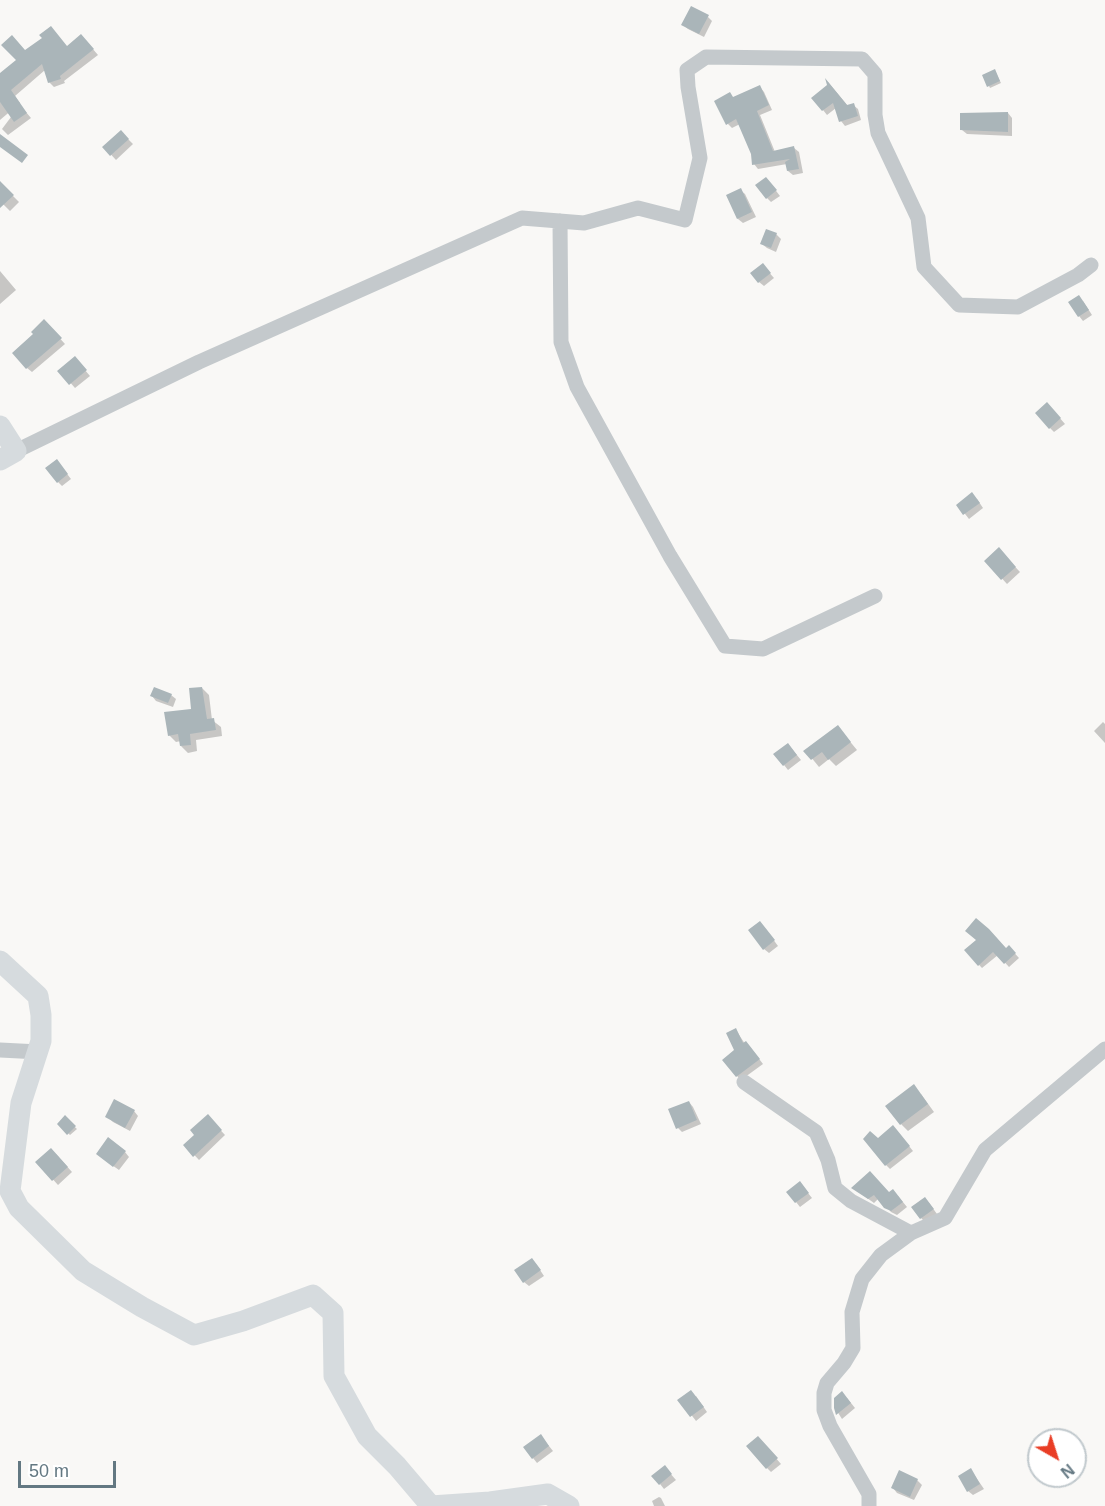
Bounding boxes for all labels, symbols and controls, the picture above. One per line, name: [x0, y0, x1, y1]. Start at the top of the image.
north arrow: [1027, 1428, 1087, 1488]
scale bar: [21, 1449, 118, 1487]
text: 50 m: [29, 1461, 69, 1481]
text: N: [1058, 1461, 1077, 1481]

